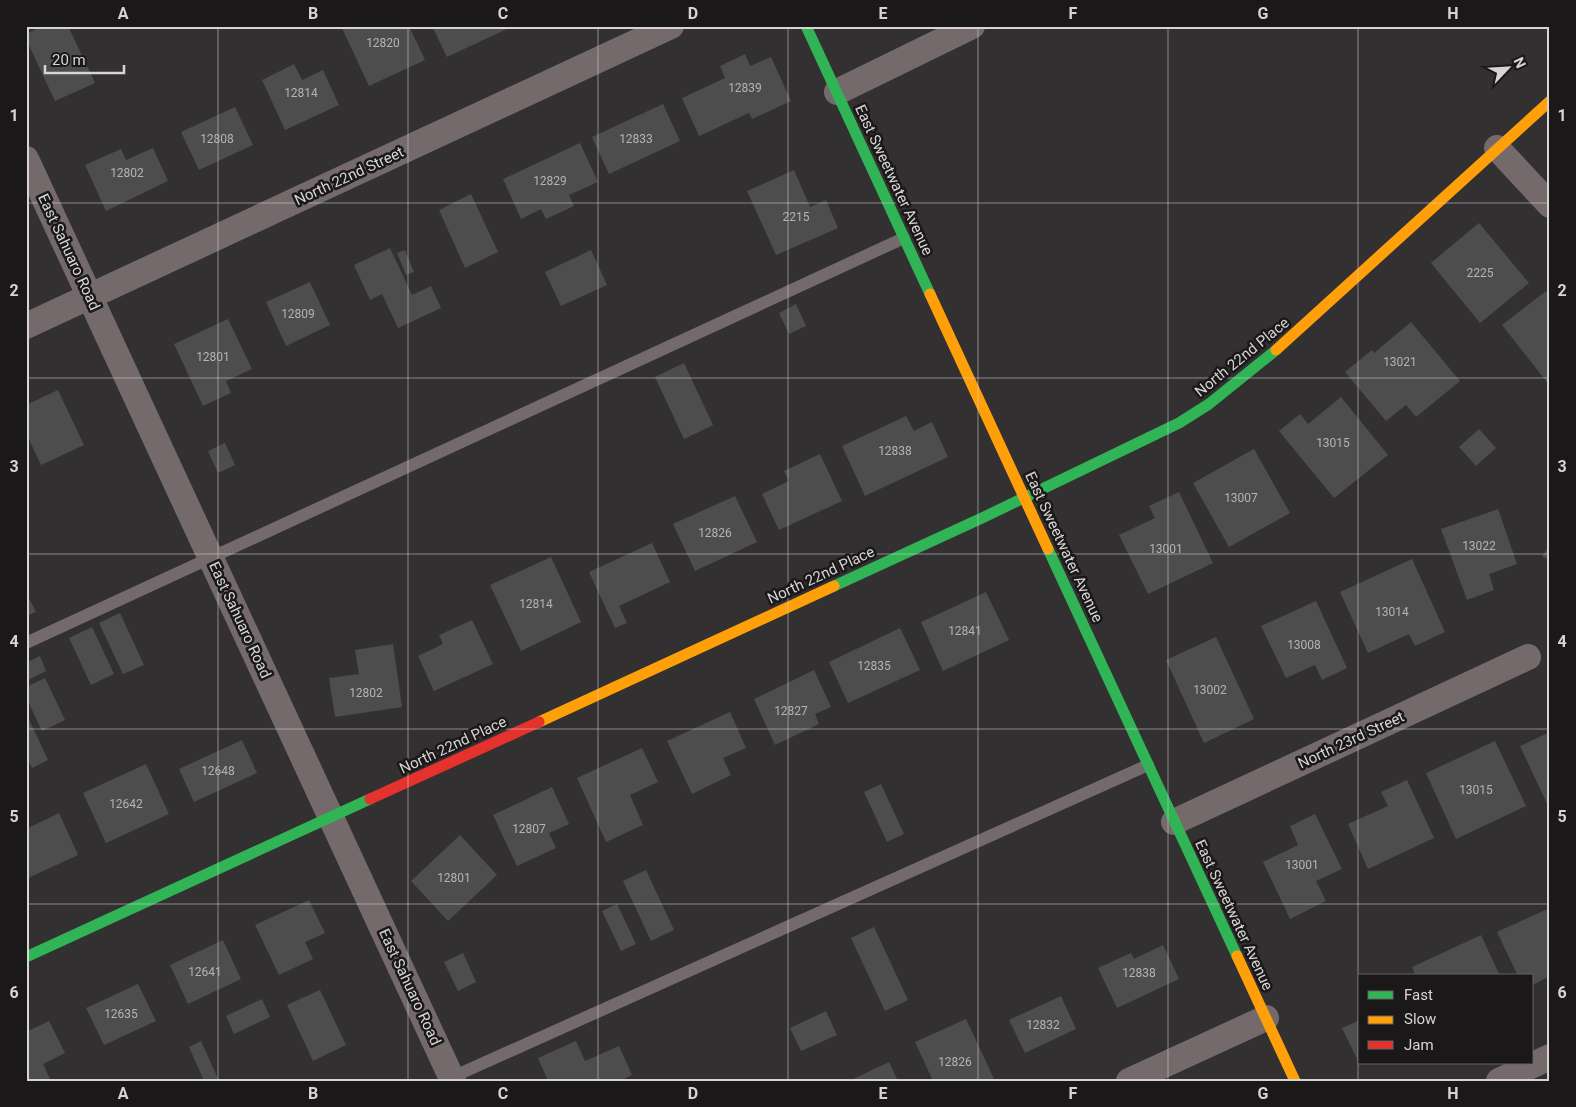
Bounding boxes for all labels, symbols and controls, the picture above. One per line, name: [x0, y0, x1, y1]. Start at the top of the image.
text: A: [118, 4, 129, 23]
text: B: [308, 4, 318, 23]
text: C: [498, 4, 508, 23]
text: D: [688, 4, 698, 23]
text: E: [879, 4, 888, 23]
text: F: [1069, 4, 1078, 23]
text: G: [1258, 4, 1269, 23]
text: H: [1447, 4, 1459, 23]
house number: 12820: [366, 36, 400, 50]
scale bar: [45, 42, 124, 74]
north arrow: [1484, 42, 1534, 92]
text: 20 m: [52, 51, 86, 69]
text: N: [1510, 55, 1529, 70]
house number: 12839: [728, 81, 762, 95]
house number: 12814: [284, 86, 318, 100]
street label: East Sweetwater Avenue: [851, 102, 937, 258]
text: 1: [9, 106, 19, 125]
text: 1: [1557, 106, 1567, 125]
house number: 12808: [200, 132, 234, 146]
house number: 12833: [619, 132, 653, 146]
street label: North 22nd Street: [291, 143, 407, 209]
house number: 12802: [110, 166, 144, 180]
house number: 12829: [533, 174, 567, 188]
street label: East Sahuaro Road: [34, 191, 104, 313]
house number: 2215: [783, 210, 810, 224]
house number: 2225: [1467, 266, 1494, 280]
text: 2: [9, 281, 19, 300]
text: 2: [1557, 281, 1567, 300]
house number: 12809: [281, 307, 315, 321]
street label: North 22nd Place: [1191, 313, 1293, 400]
house number: 12801: [196, 350, 230, 364]
house number: 13021: [1383, 355, 1417, 369]
house number: 13015: [1316, 436, 1350, 450]
house number: 12838: [878, 444, 912, 458]
text: 3: [9, 457, 19, 476]
text: 3: [1557, 457, 1567, 476]
street label: East Sweetwater Avenue: [1021, 469, 1107, 625]
house number: 13007: [1224, 491, 1258, 505]
house number: 12826: [698, 526, 732, 540]
house number: 13022: [1462, 539, 1496, 553]
street label: North 22nd Place: [765, 542, 877, 608]
house number: 13001: [1149, 542, 1183, 556]
street label: East Sahuaro Road: [205, 559, 275, 681]
house number: 12814: [519, 597, 553, 611]
house number: 13014: [1375, 605, 1409, 619]
house number: 12841: [948, 624, 982, 638]
text: 4: [9, 632, 19, 651]
text: 4: [1557, 632, 1567, 651]
house number: 13008: [1287, 638, 1321, 652]
house number: 12835: [857, 659, 891, 673]
house number: 13002: [1193, 683, 1227, 697]
house number: 12802: [349, 686, 383, 700]
house number: 12827: [774, 704, 808, 718]
street label: North 23rd Street: [1295, 707, 1407, 772]
street label: North 22nd Place: [397, 712, 509, 778]
house number: 12648: [201, 764, 235, 778]
house number: 13015: [1459, 783, 1493, 797]
house number: 12642: [109, 797, 143, 811]
text: 5: [9, 807, 19, 826]
text: 5: [1557, 807, 1567, 826]
house number: 12807: [512, 822, 546, 836]
street label: East Sweetwater Avenue: [1191, 837, 1277, 993]
house number: 13001: [1285, 858, 1319, 872]
house number: 12801: [437, 871, 471, 885]
street label: East Sahuaro Road: [375, 926, 445, 1048]
house number: 12641: [188, 965, 222, 979]
house number: 12838: [1122, 966, 1156, 980]
legend: [1358, 974, 1534, 1064]
text: 6: [9, 983, 19, 1002]
text: 6: [1557, 983, 1567, 1002]
text: Fast: [1404, 986, 1433, 1004]
house number: 12635: [104, 1007, 138, 1021]
text: Slow: [1404, 1010, 1436, 1028]
house number: 12832: [1026, 1018, 1060, 1032]
text: Jam: [1404, 1036, 1434, 1054]
house number: 12826: [938, 1055, 972, 1069]
text: A: [118, 1084, 129, 1103]
text: B: [308, 1084, 318, 1103]
text: C: [498, 1084, 508, 1103]
text: D: [688, 1084, 698, 1103]
text: E: [879, 1084, 888, 1103]
text: F: [1069, 1084, 1078, 1103]
text: G: [1258, 1084, 1269, 1103]
text: H: [1447, 1084, 1459, 1103]

